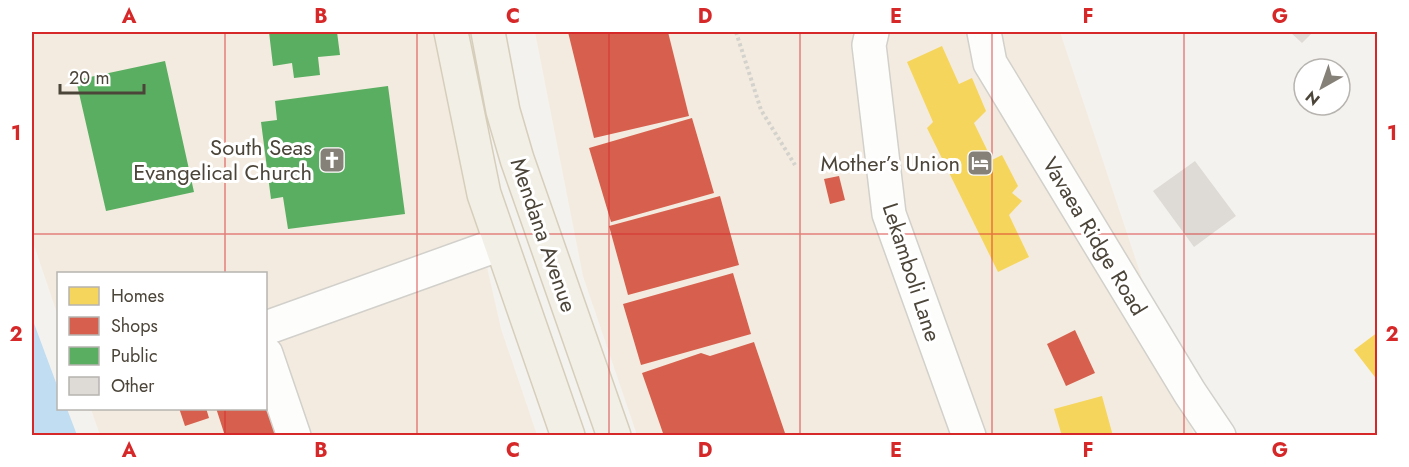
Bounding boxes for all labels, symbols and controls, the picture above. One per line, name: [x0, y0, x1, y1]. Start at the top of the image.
text: A: [121, 2, 137, 31]
text: B: [314, 2, 328, 31]
text: C: [506, 2, 520, 31]
text: D: [698, 2, 712, 31]
text: E: [890, 2, 902, 31]
text: F: [1082, 2, 1094, 31]
text: G: [1272, 2, 1288, 31]
scale bar: [60, 57, 144, 95]
north arrow: [1292, 57, 1352, 117]
text: 20 m: [69, 65, 109, 91]
text: N: [1300, 85, 1325, 111]
text: 1: [11, 119, 21, 148]
text: 1: [1387, 119, 1397, 148]
place label: South Seas Evangelical Church: [133, 131, 312, 188]
church icon: South Seas Evangelical Church: [317, 145, 347, 175]
place label: Mother’s Union: [821, 147, 960, 179]
hotel icon: Mother’s Union: [965, 148, 995, 178]
street label: Vavaea Ridge Road: [1035, 151, 1155, 321]
street label: Mendana Avenue: [503, 154, 585, 316]
street label: Lekamboli Lane: [875, 199, 949, 345]
legend: [57, 272, 267, 410]
text: Homes: [111, 283, 164, 309]
text: Shops: [111, 313, 158, 339]
text: 2: [9, 320, 23, 349]
text: 2: [1385, 320, 1399, 349]
text: Public: [111, 343, 158, 369]
text: Other: [111, 373, 155, 399]
text: A: [121, 436, 137, 465]
text: B: [314, 436, 328, 465]
text: C: [506, 436, 520, 465]
text: D: [698, 436, 712, 465]
text: E: [890, 436, 902, 465]
text: F: [1082, 436, 1094, 465]
text: G: [1272, 436, 1288, 465]

